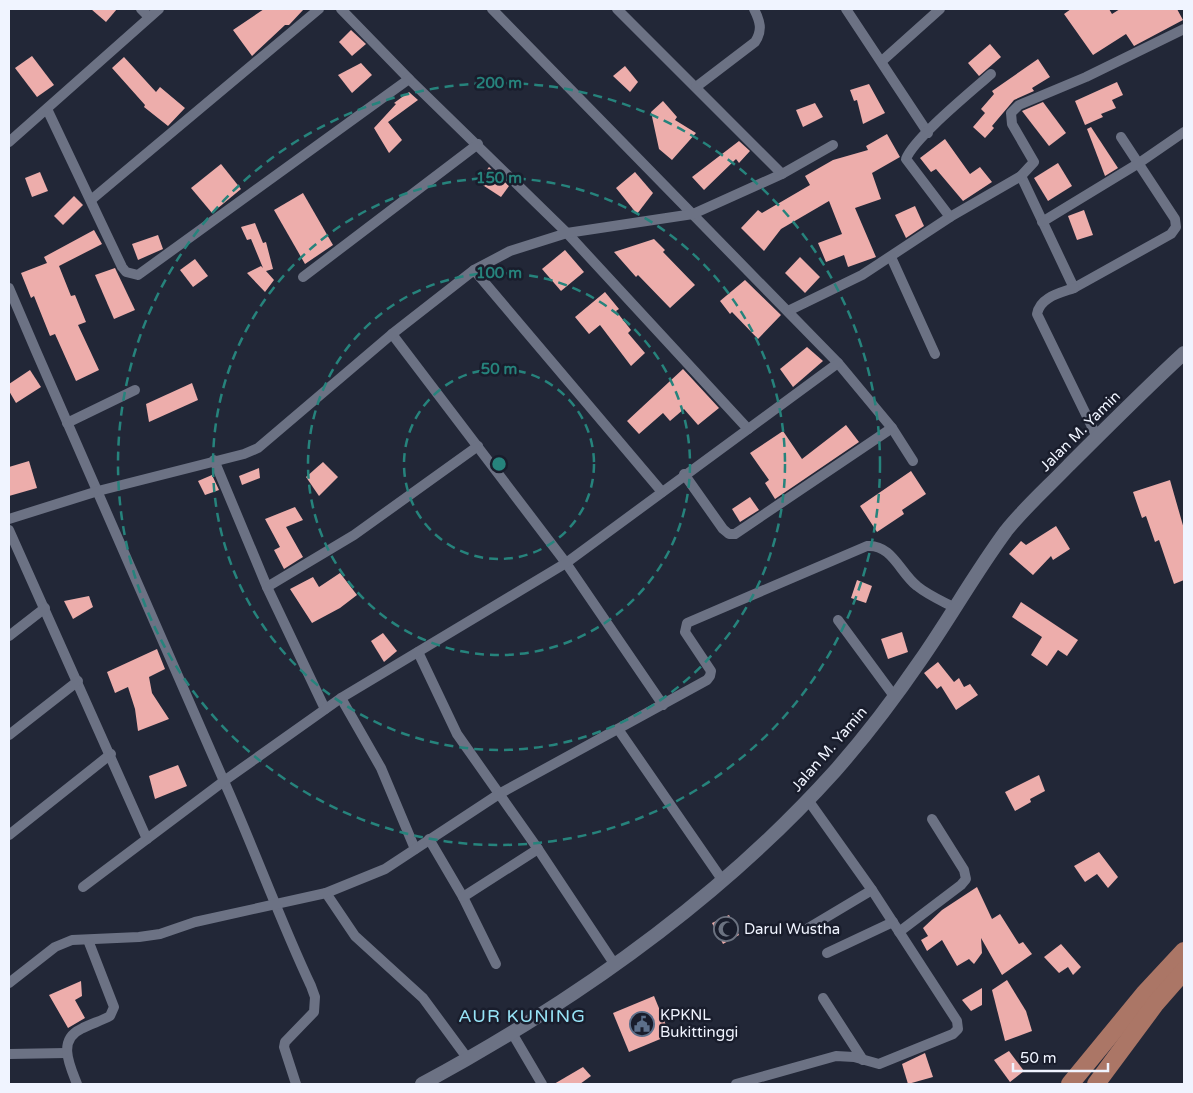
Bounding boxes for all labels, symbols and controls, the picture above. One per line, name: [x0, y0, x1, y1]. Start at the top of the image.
text: 200 m: [476, 74, 522, 92]
text: 150 m: [476, 169, 522, 187]
text: 100 m: [476, 264, 522, 282]
text: 50 m: [481, 360, 517, 378]
street label: Jalan M. Yamin: [1036, 387, 1124, 475]
centre of rings: [490, 455, 508, 473]
street label: Jalan M. Yamin: [787, 703, 871, 795]
mosque icon: Darul Wustha: [713, 916, 739, 942]
place label: Darul Wustha: [744, 920, 840, 938]
district label: AUR KUNING: [458, 1005, 586, 1027]
place label: KPKNL Bukittinggi: [660, 1006, 738, 1041]
public building icon: KPKNL Bukittinggi: [629, 1011, 655, 1037]
scale bar: [1013, 1040, 1108, 1072]
text: 50 m: [1020, 1049, 1057, 1067]

